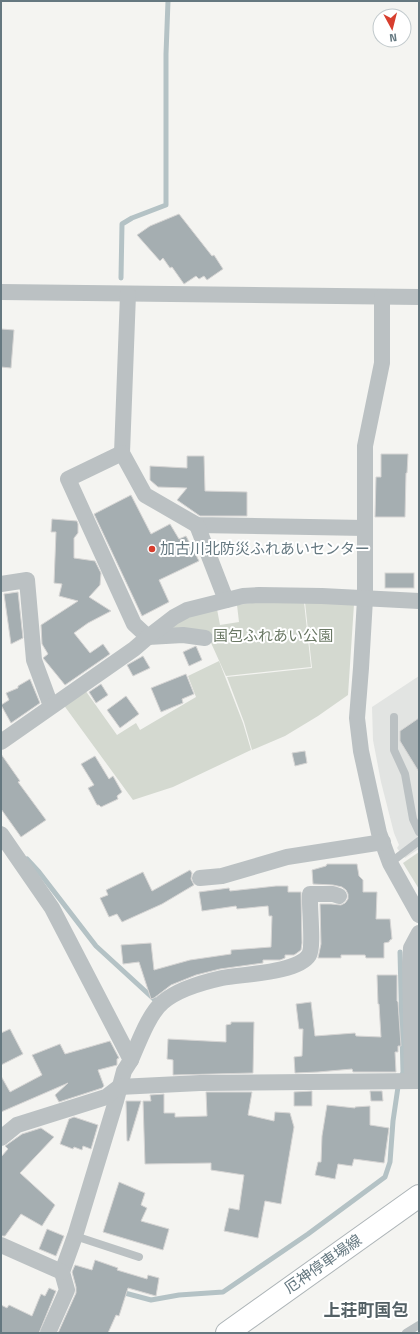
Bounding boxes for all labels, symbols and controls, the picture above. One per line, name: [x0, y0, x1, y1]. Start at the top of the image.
north arrow: [372, 8, 412, 48]
text: N: [388, 30, 398, 46]
place label: 加古川北防災ふれあいセンター: [160, 537, 370, 560]
marker: 加古川北防災ふれあいセンター: [147, 544, 157, 554]
park label: 国包ふれあい公園: [213, 624, 333, 647]
street label: 厄神停車場線: [279, 1228, 366, 1299]
district label: 上荘町国包: [324, 1297, 409, 1323]

